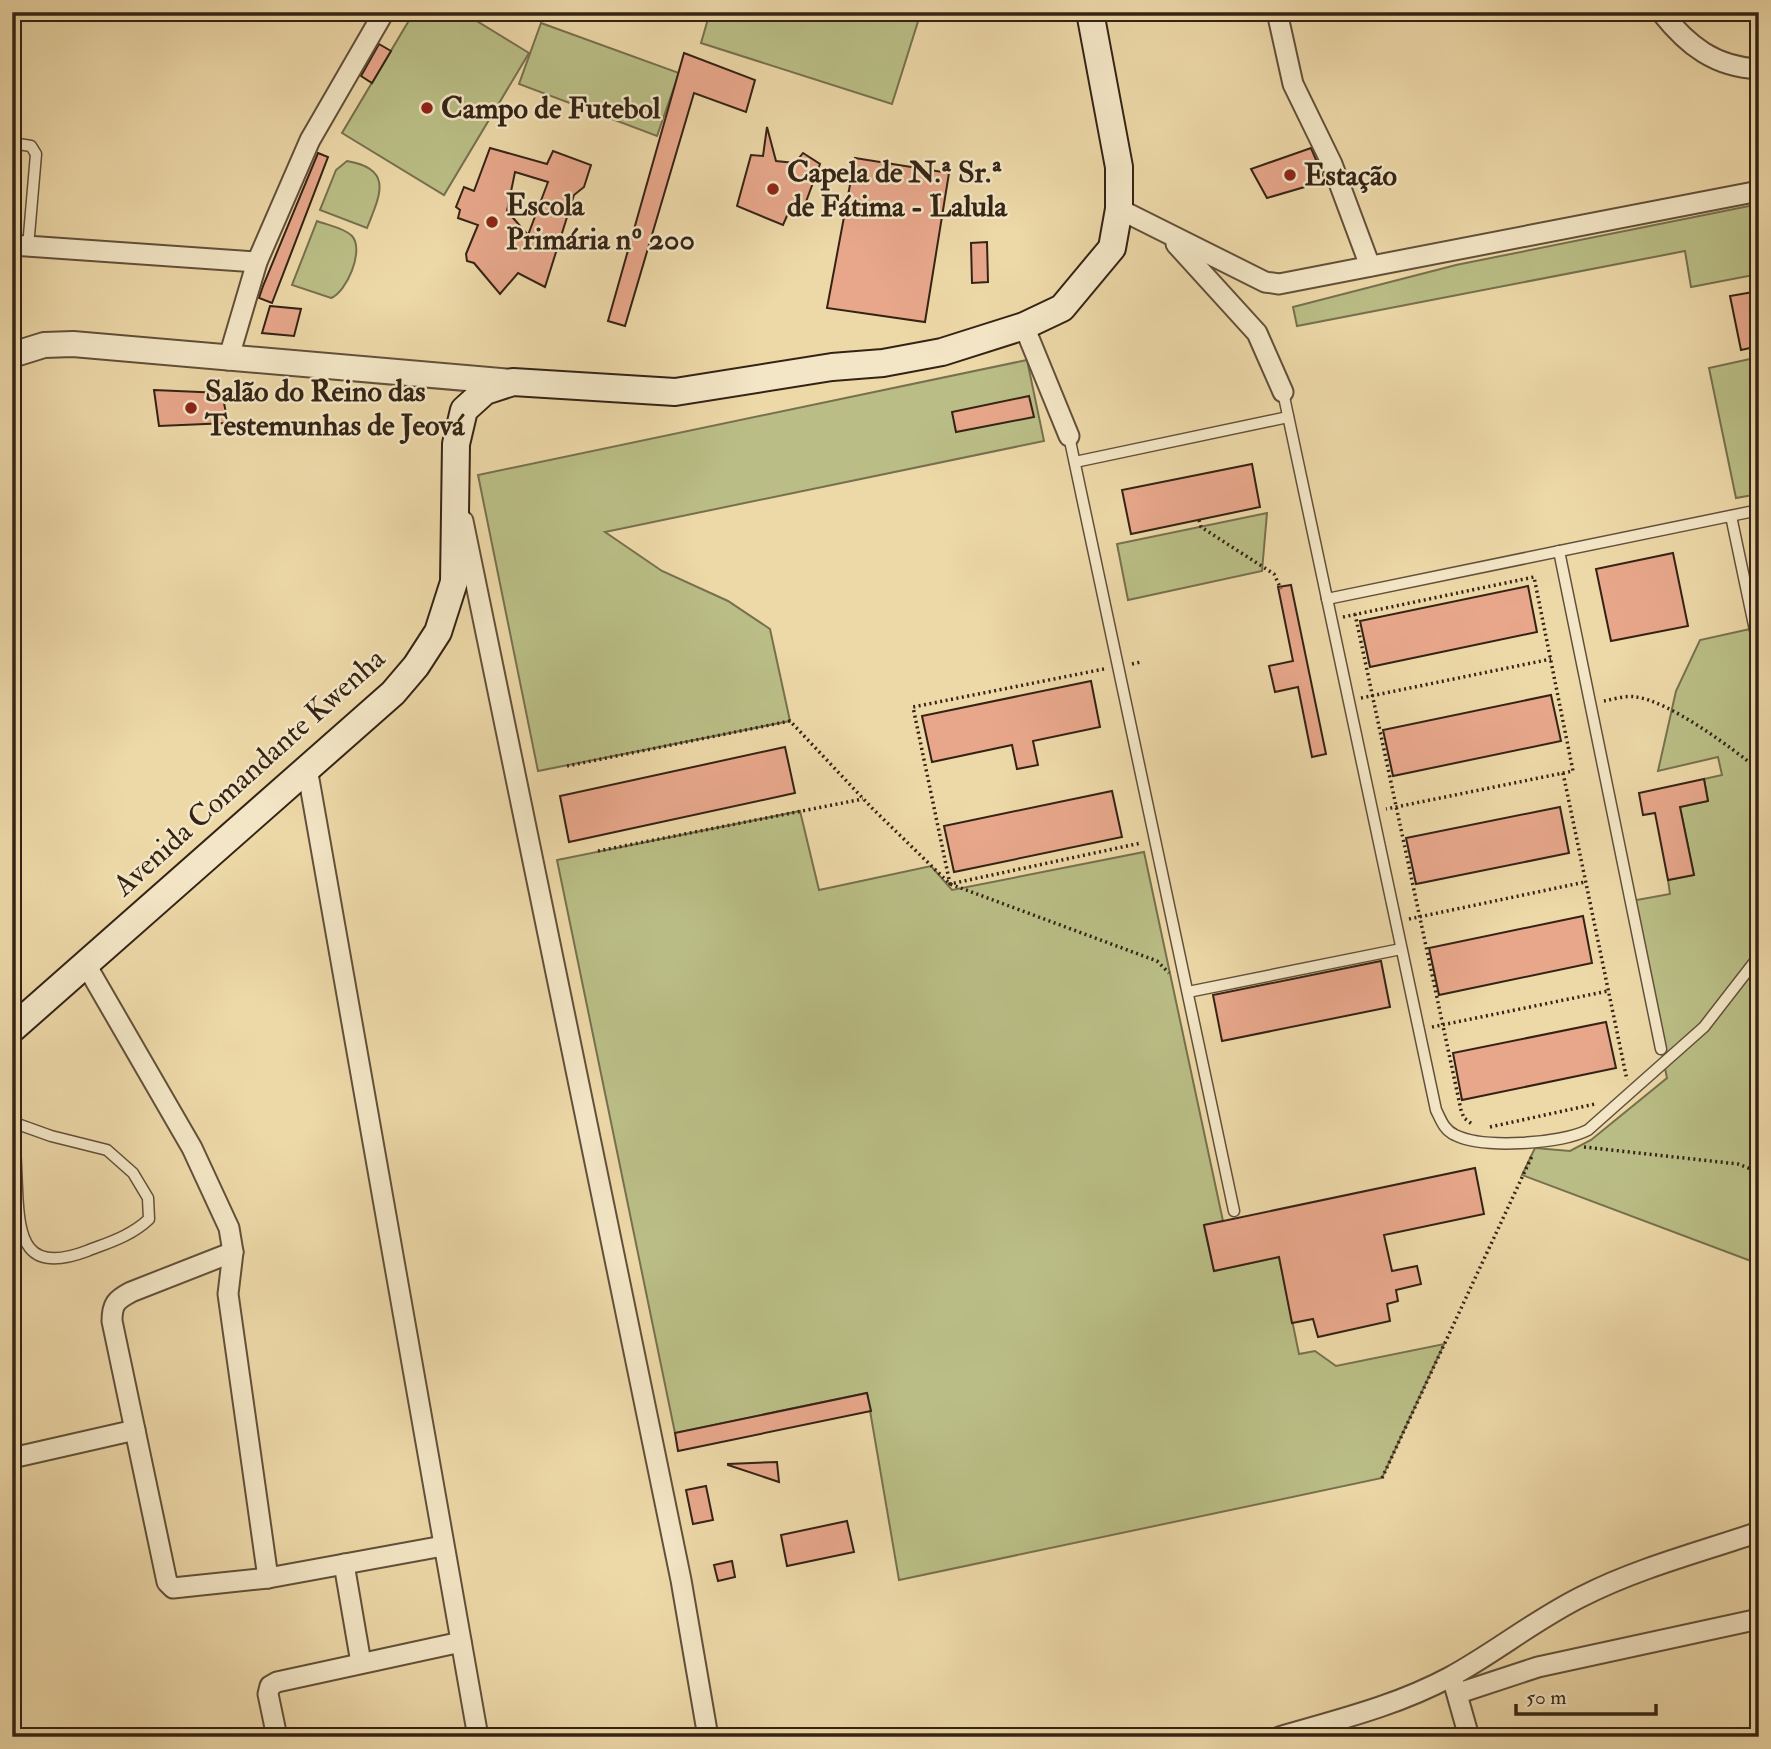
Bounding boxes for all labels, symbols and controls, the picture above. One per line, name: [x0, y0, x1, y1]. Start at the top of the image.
place label: Campo de Futebol: [441, 90, 661, 127]
marker: Campo de Futebol: [419, 100, 435, 116]
place label: Capela de N.ª Sr.ª de Fátima - Lalula: [787, 154, 1008, 225]
place label: Estação: [1304, 157, 1397, 194]
marker: Estação: [1282, 167, 1298, 183]
marker: Capela de N.ª Sr.ª de Fátima - Lalula: [765, 181, 781, 197]
place label: Escola Primária nº 200: [506, 187, 695, 258]
marker: Escola Primária nº 200: [484, 214, 500, 230]
place label: Salão do Reino das Testemunhas de Jeová: [204, 373, 466, 444]
marker: Salão do Reino das Testemunhas de Jeová: [183, 400, 199, 416]
street label: Avenida Comandante Kwenha: [105, 640, 393, 905]
scale bar: [1516, 1672, 1656, 1716]
text: 50 m: [1526, 1684, 1567, 1711]

